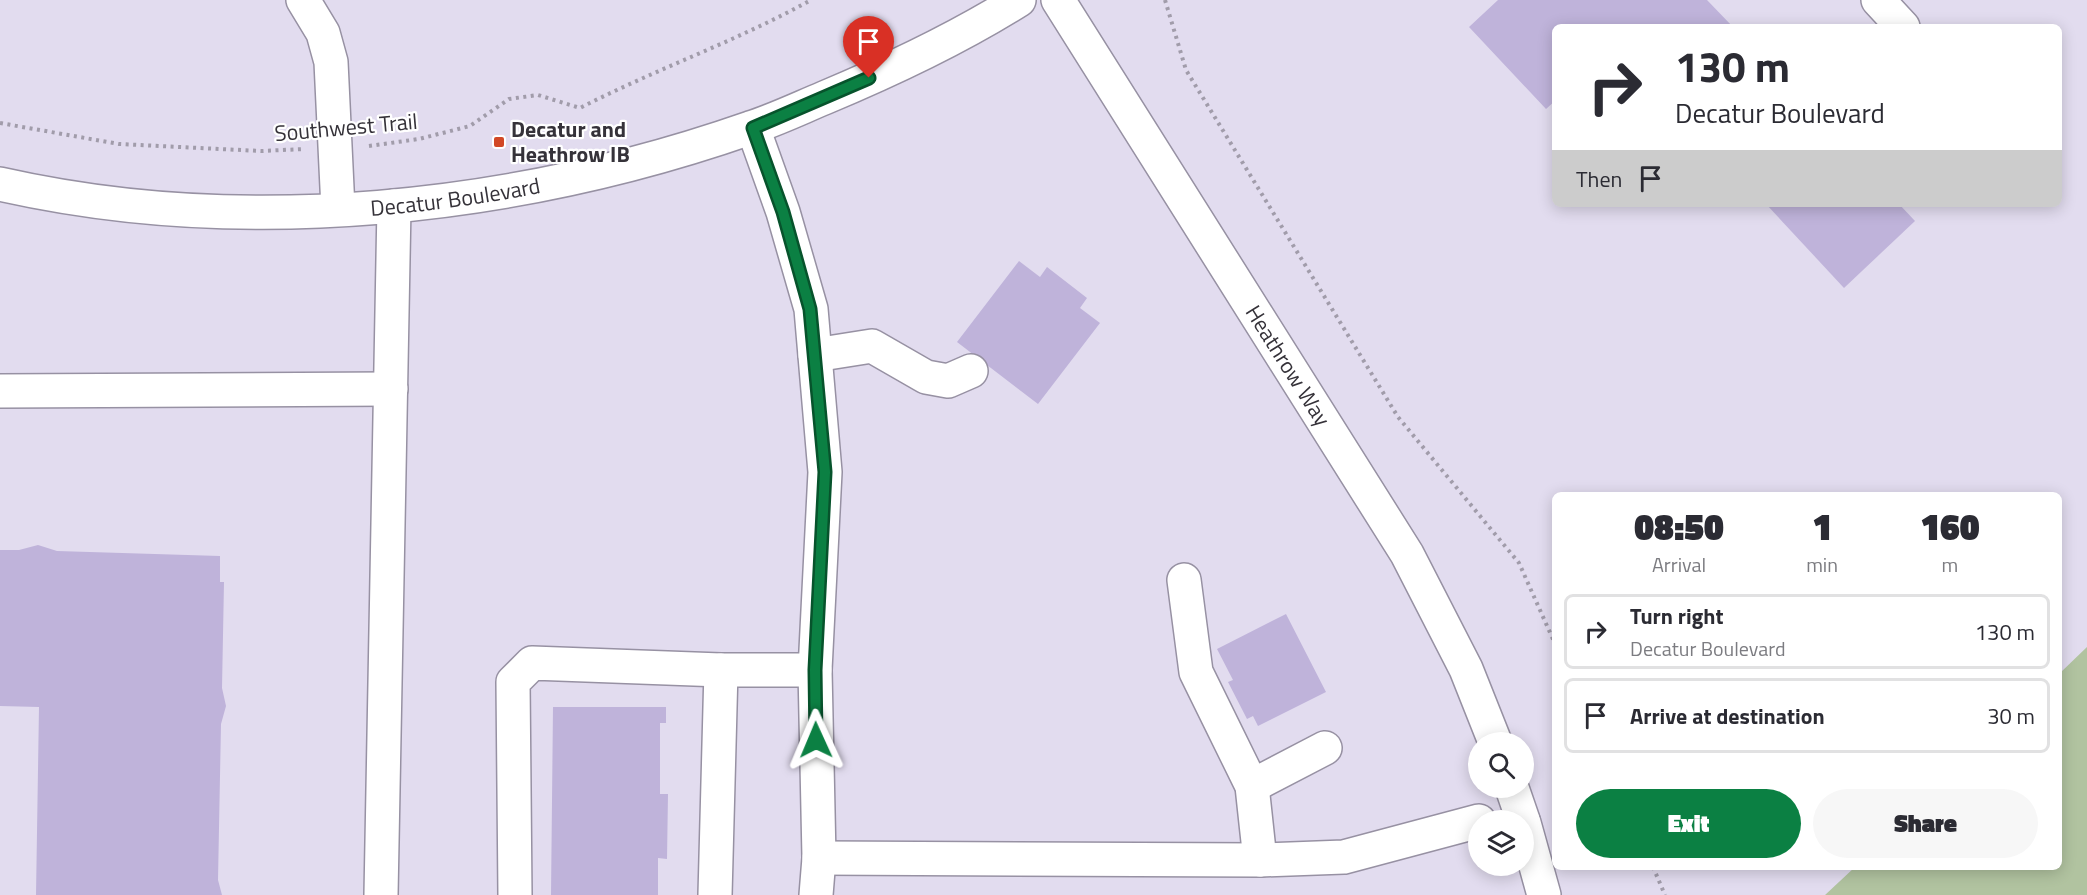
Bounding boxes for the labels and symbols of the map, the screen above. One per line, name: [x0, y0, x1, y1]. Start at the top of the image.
pin: [843, 16, 894, 78]
street label: Southwest Trail: [273, 104, 419, 150]
place label: Decatur and Heathrow IB: [511, 112, 630, 171]
marker: Decatur and Heathrow IB: [492, 135, 506, 149]
street label: Decatur Boulevard: [369, 168, 543, 225]
street label: Heathrow Way: [1237, 298, 1340, 433]
position arrow: [784, 708, 848, 772]

